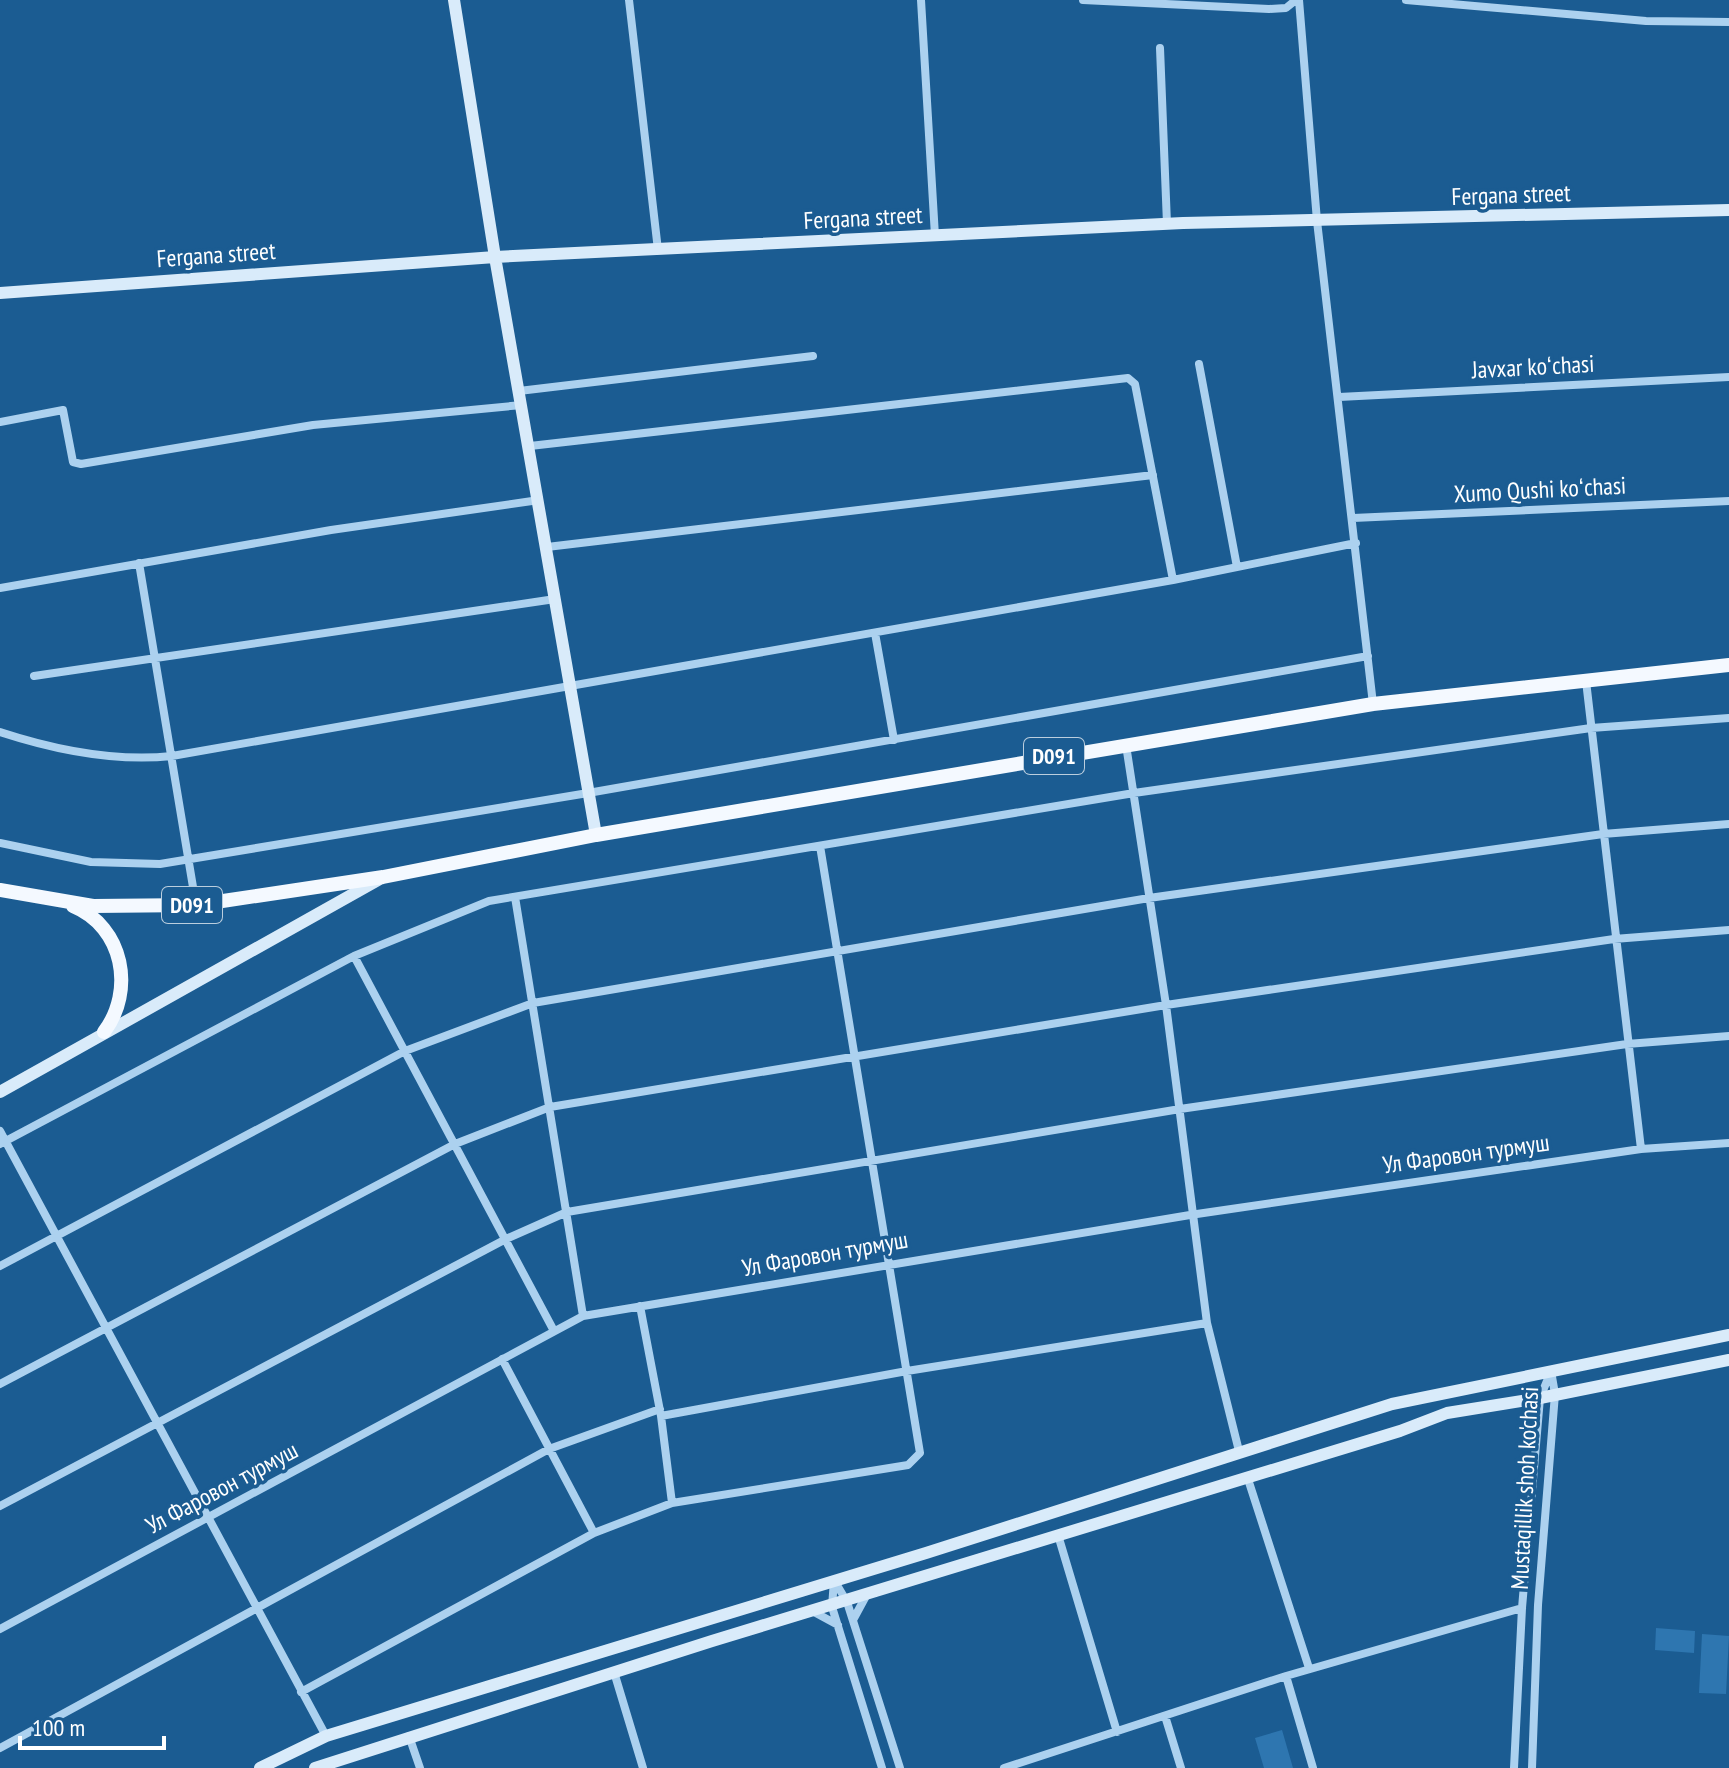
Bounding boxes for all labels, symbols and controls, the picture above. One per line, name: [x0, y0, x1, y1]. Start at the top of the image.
street label: Fergana street: [1451, 177, 1571, 212]
street label: Fergana street: [803, 199, 924, 236]
street label: Fergana street: [155, 235, 277, 274]
street label: Javxar koʻchasi: [1470, 348, 1595, 385]
street label: Xumo Qushi koʻchasi: [1453, 470, 1627, 509]
road number: D091: [1024, 738, 1084, 774]
road number: D091: [162, 887, 222, 923]
street label: Ул Фаровон турмуш: [1381, 1126, 1551, 1181]
street label: Ул Фаровон турмуш: [740, 1224, 910, 1283]
street label: Mustaqillik shoh ko'chasi: [1504, 1386, 1545, 1590]
street label: Ул Фаровон турмуш: [140, 1434, 303, 1541]
scale bar: [20, 1700, 164, 1750]
text: 100 m: [32, 1712, 85, 1743]

